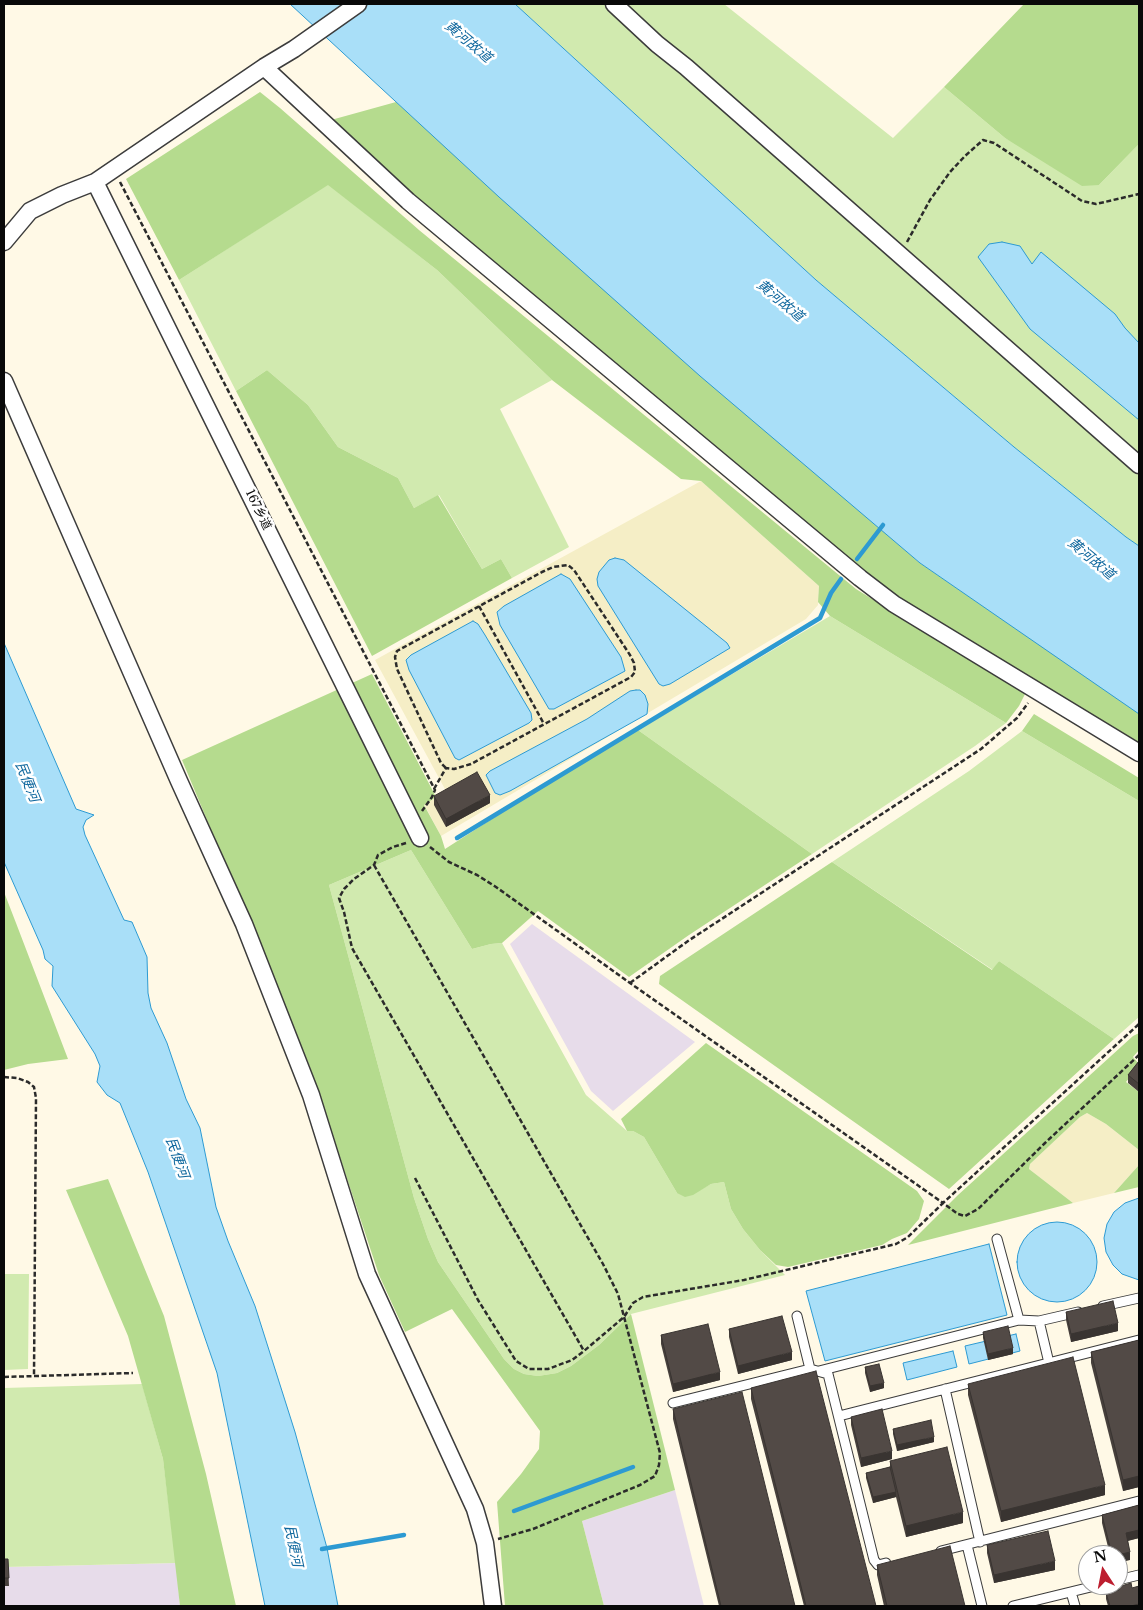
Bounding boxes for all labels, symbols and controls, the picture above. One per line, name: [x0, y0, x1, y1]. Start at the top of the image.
water label: 黄河故道: [441, 18, 495, 66]
water label: 黄河故道: [753, 277, 807, 325]
street label: 167乡道: [242, 487, 274, 533]
water label: 黄河故道: [1064, 535, 1118, 583]
water label: 民便河: [11, 759, 43, 805]
water label: 民便河: [162, 1135, 192, 1181]
water label: 民便河: [280, 1524, 306, 1568]
north arrow: [1078, 1545, 1128, 1595]
text: N: [1092, 1546, 1109, 1566]

